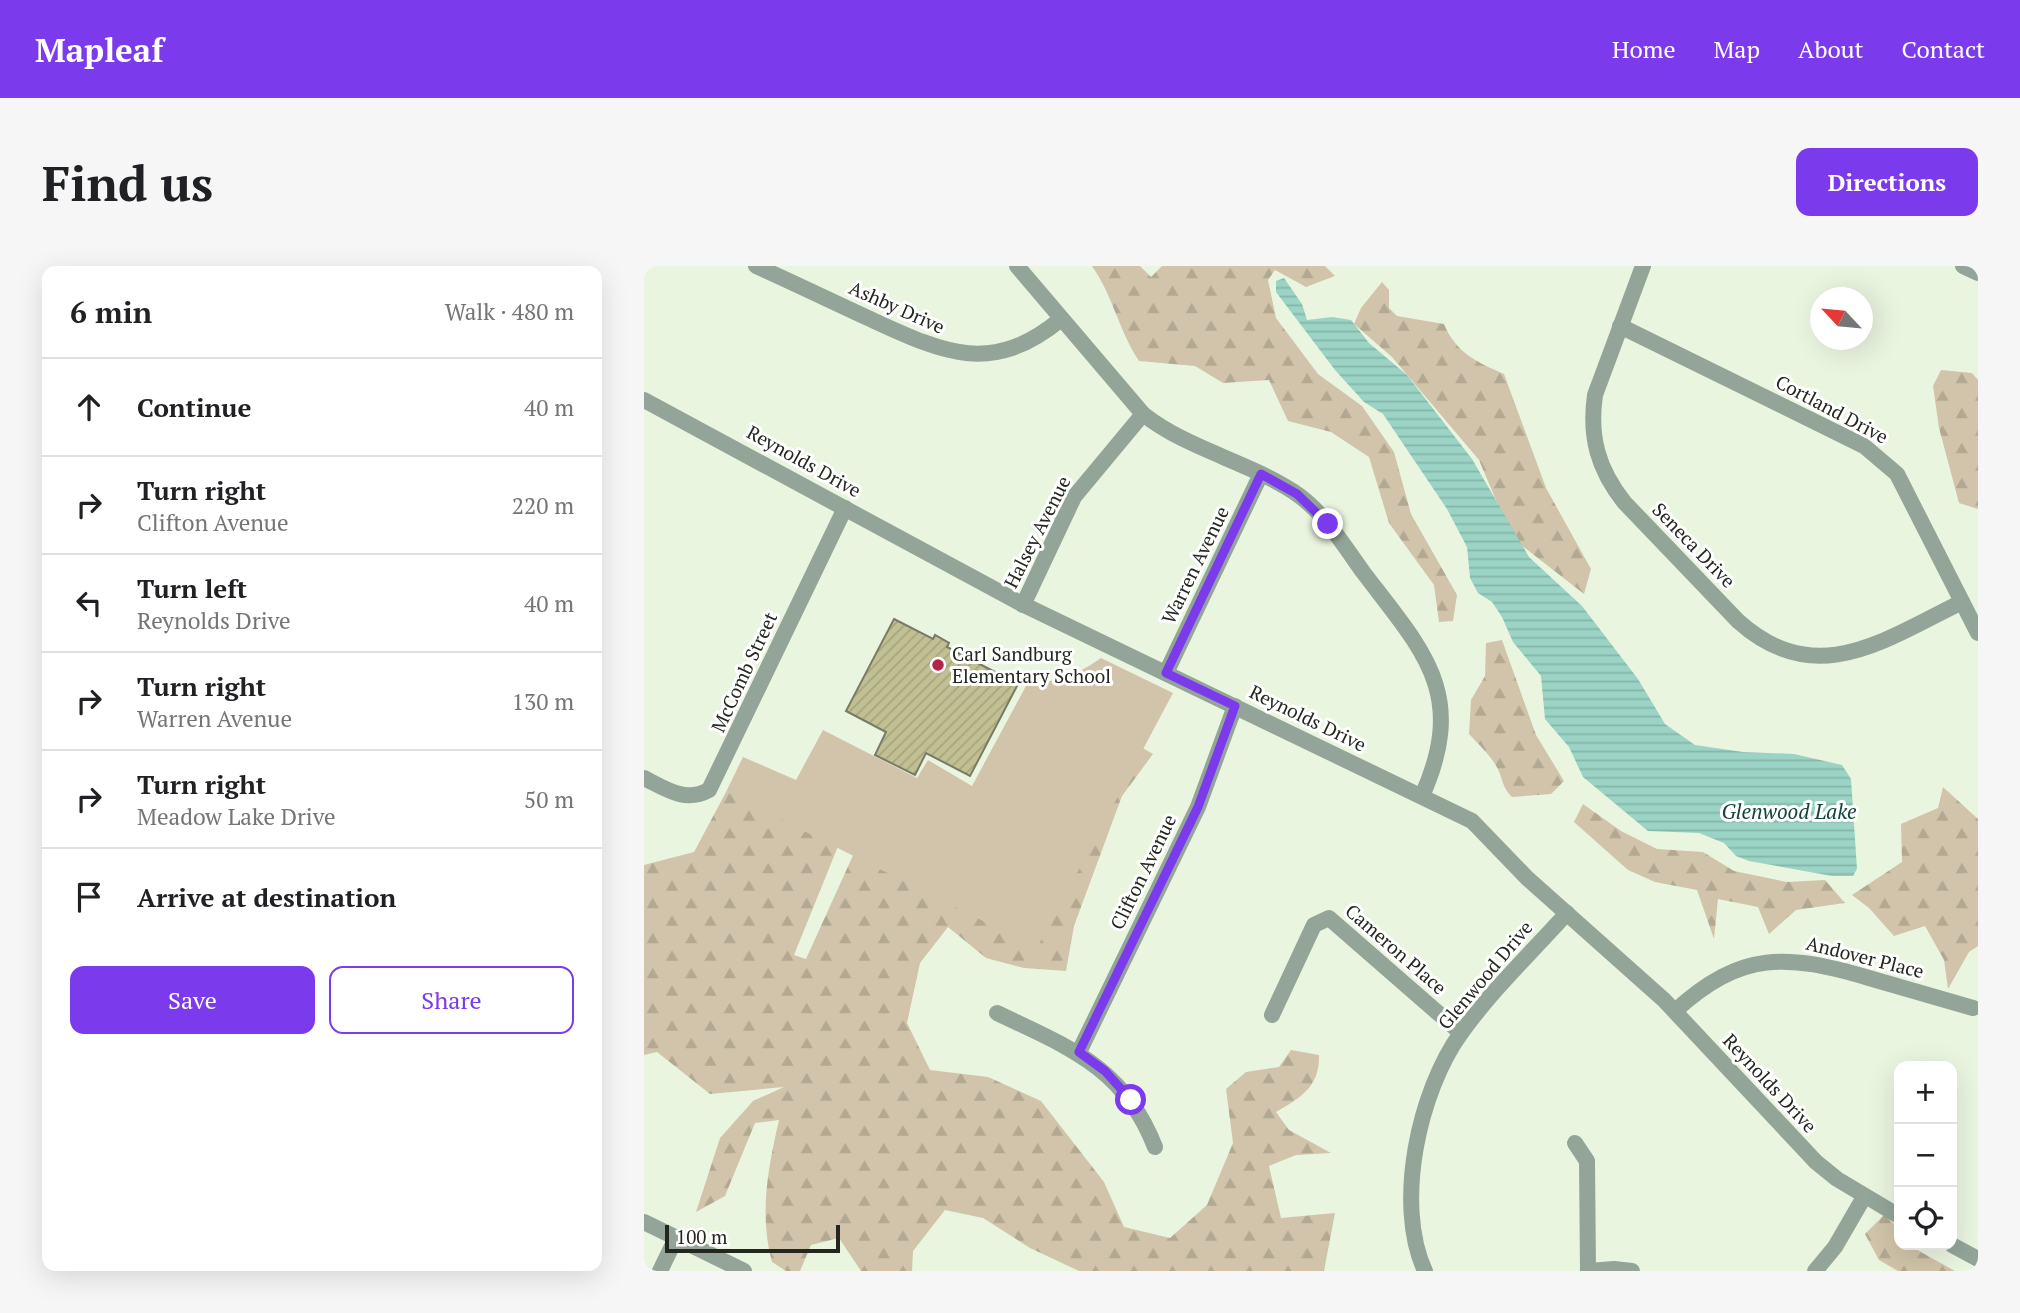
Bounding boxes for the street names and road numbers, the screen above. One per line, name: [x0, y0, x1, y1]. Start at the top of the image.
street label: Ashby Drive: [846, 274, 949, 339]
street label: Cortland Drive: [1772, 368, 1893, 449]
street label: Reynolds Drive: [743, 419, 866, 502]
street label: Halsey Avenue: [998, 471, 1076, 592]
street label: Seneca Drive: [1648, 497, 1741, 593]
street label: Warren Avenue: [1155, 502, 1234, 628]
street label: McComb Street: [705, 608, 782, 736]
street label: Reynolds Drive: [1246, 679, 1371, 757]
street label: Clifton Avenue: [1104, 810, 1181, 934]
street label: Cameron Place: [1341, 898, 1452, 999]
street label: Glenwood Drive: [1432, 915, 1537, 1034]
street label: Andover Place: [1804, 930, 1927, 983]
street label: Reynolds Drive: [1718, 1028, 1823, 1138]

